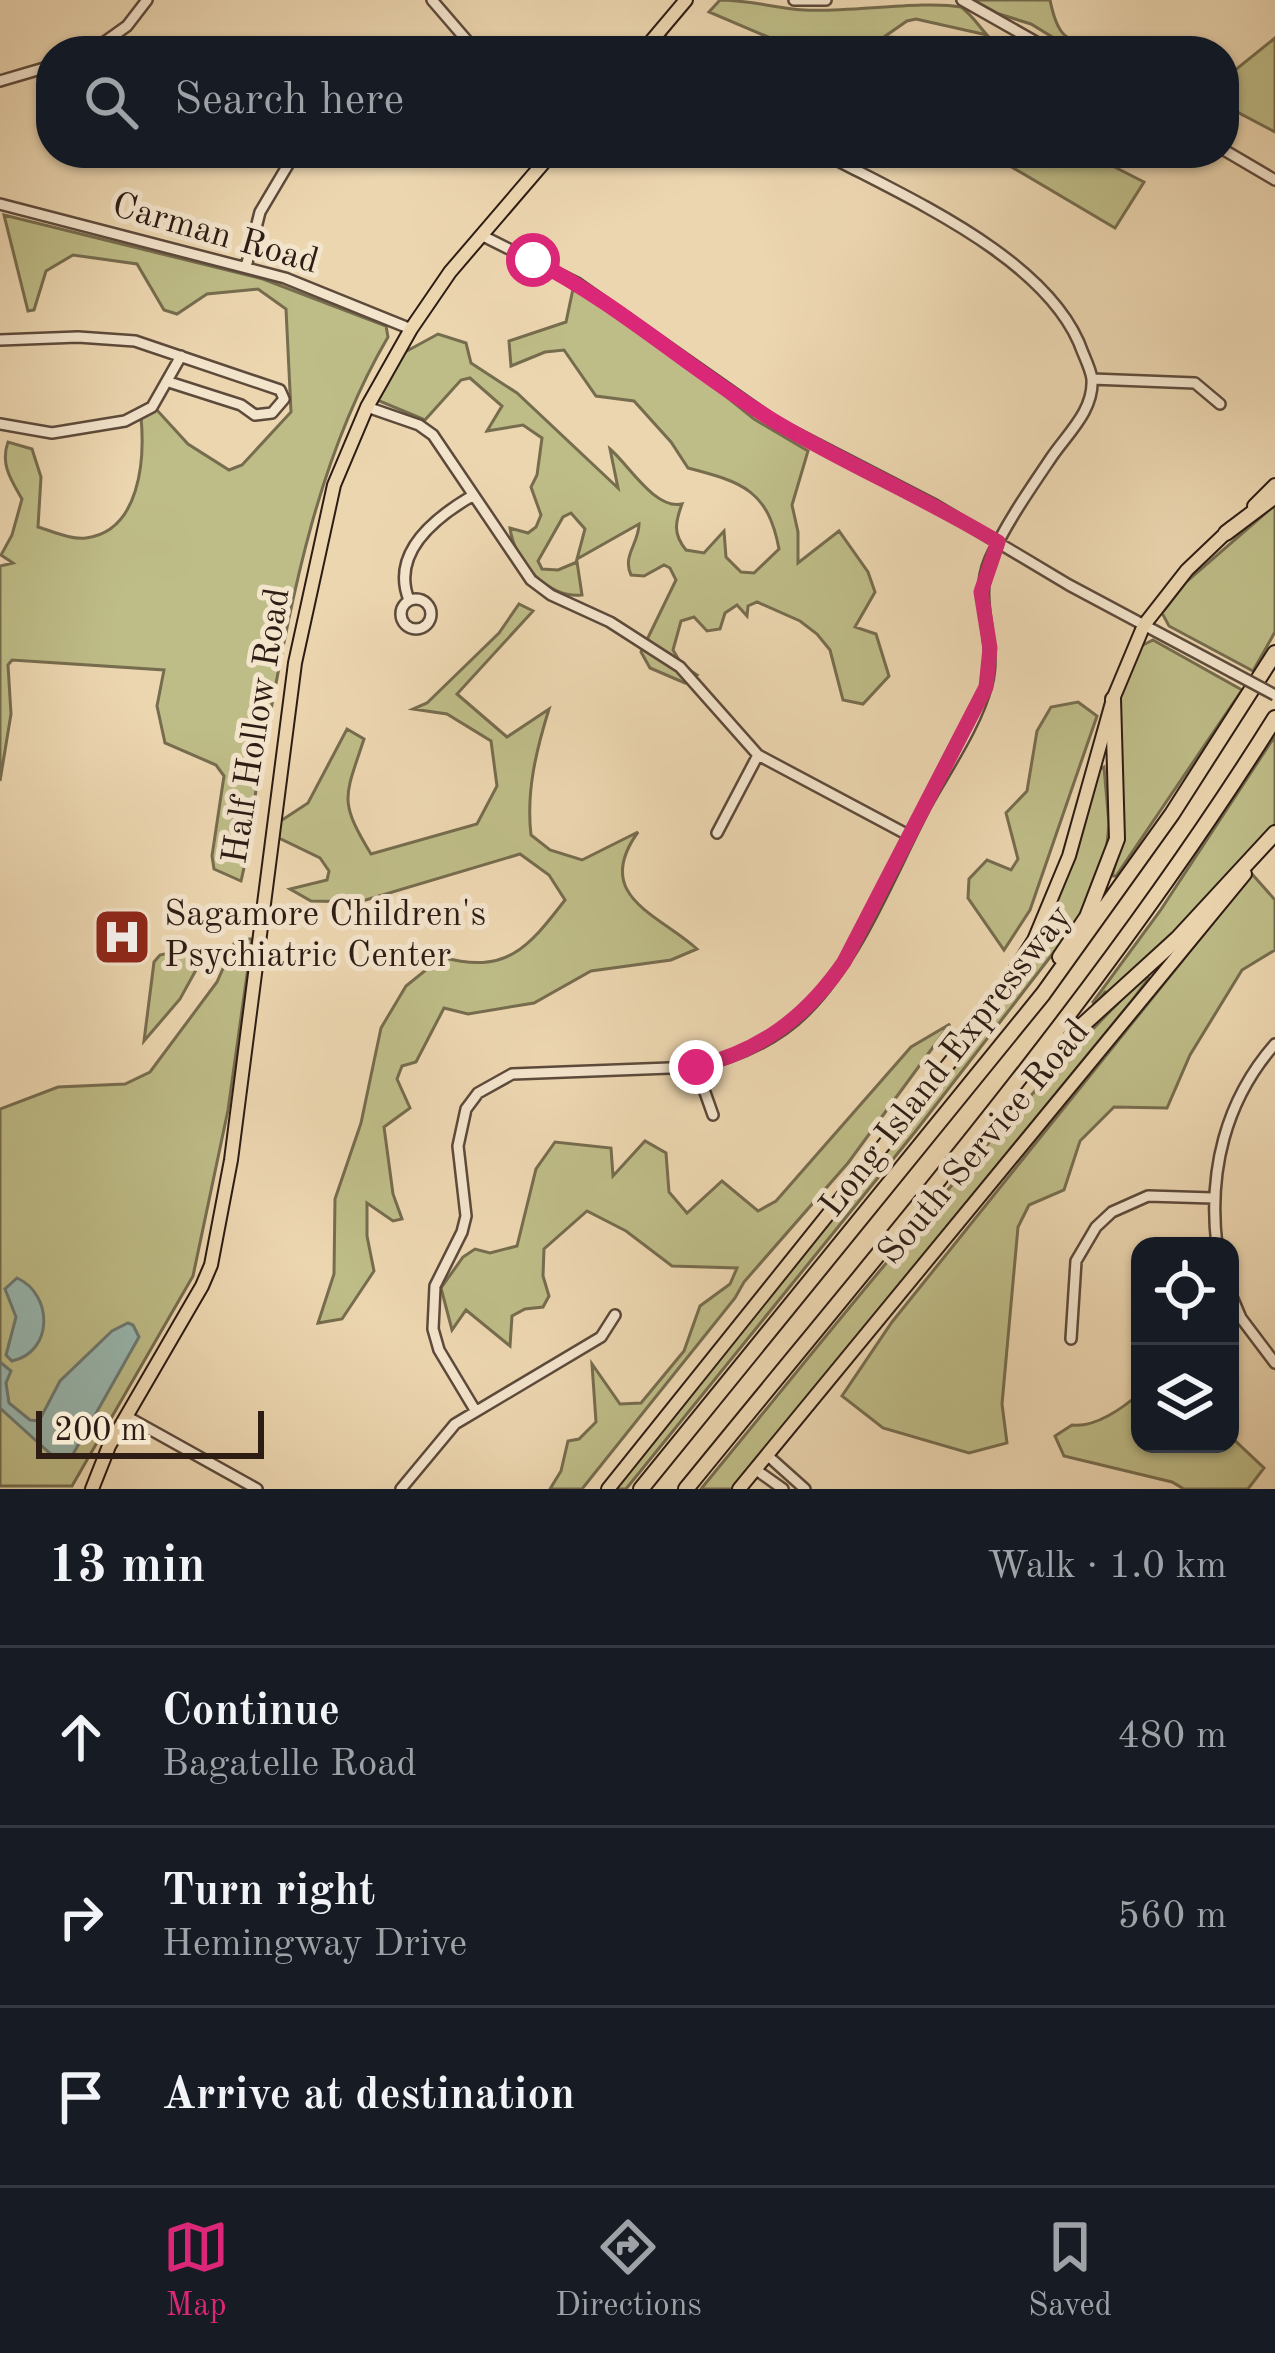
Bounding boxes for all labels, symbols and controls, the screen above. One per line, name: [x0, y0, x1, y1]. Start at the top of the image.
search box: [36, 36, 1239, 168]
icon: search: [78, 69, 144, 135]
text: Search here: [174, 79, 404, 124]
street label: Carman Road: [108, 188, 322, 282]
route start: [506, 233, 560, 287]
street label: Half Hollow Road: [218, 585, 298, 867]
place label: Sagamore Children's Psychiatric Center: [164, 898, 486, 975]
street label: Long Island Expressway: [814, 899, 1080, 1225]
hospital icon: Sagamore Children's Psychiatric Center: [91, 906, 153, 968]
street label: South Service Road: [873, 1014, 1097, 1272]
route end: [669, 1040, 723, 1094]
map controls: [1131, 1237, 1239, 1453]
button: locate: [1131, 1237, 1239, 1345]
button: layers: [1131, 1345, 1239, 1453]
scale bar: [36, 1405, 264, 1458]
text: 200 m: [54, 1415, 147, 1448]
text: 13 min: [48, 1542, 206, 1593]
text: Walk · 1.0 km: [987, 1547, 1227, 1586]
text: Continue: [162, 1690, 340, 1735]
icon: ahead: [48, 1704, 114, 1770]
text: 480 m: [1117, 1717, 1227, 1756]
text: Bagatelle Road: [162, 1745, 417, 1784]
text: Turn right: [162, 1870, 375, 1915]
icon: right: [48, 1884, 114, 1950]
text: 560 m: [1117, 1897, 1227, 1936]
text: Hemingway Drive: [162, 1925, 467, 1964]
icon: arrive: [48, 2064, 114, 2130]
text: Arrive at destination: [162, 2074, 575, 2119]
tab: Map: [163, 2214, 229, 2327]
tab: Directions: [555, 2214, 702, 2327]
tab: Saved: [1028, 2214, 1112, 2327]

